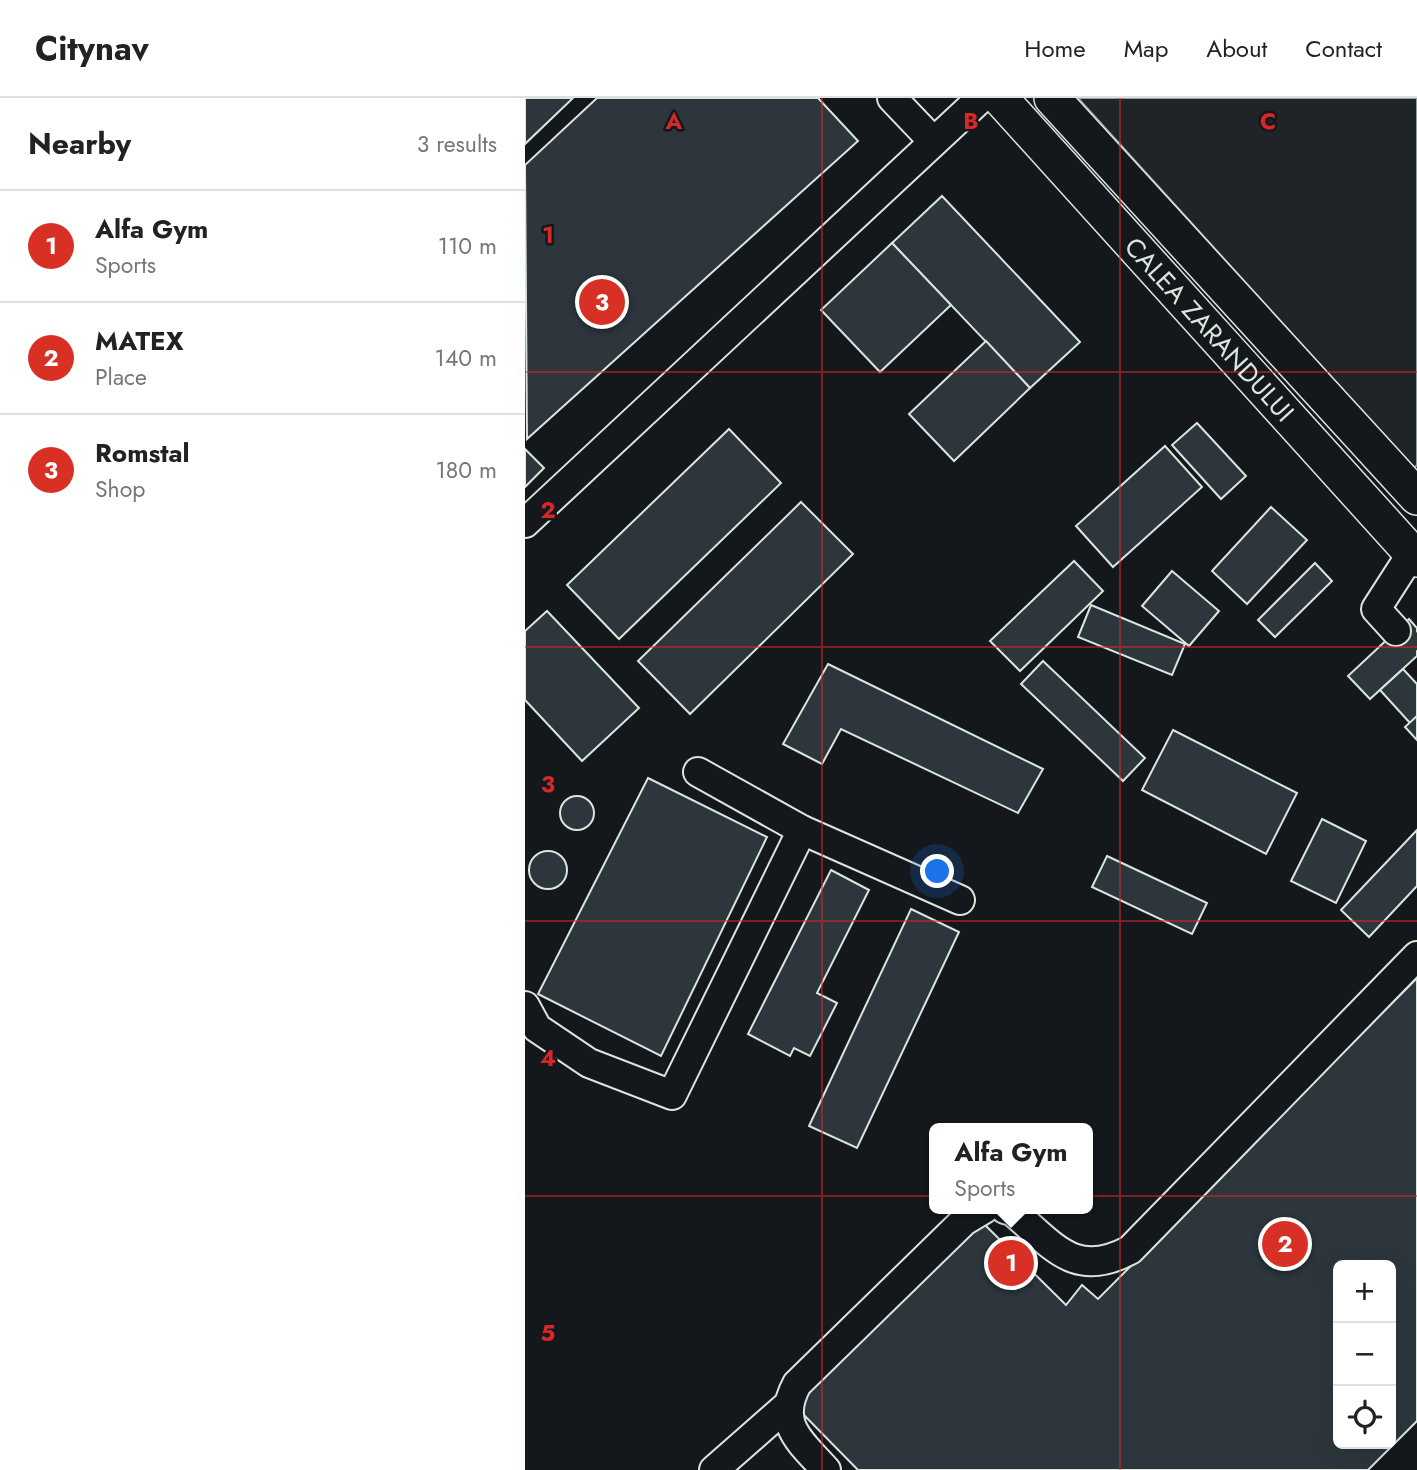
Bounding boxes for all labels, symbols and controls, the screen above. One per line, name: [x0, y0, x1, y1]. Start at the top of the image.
text: Citynav: [35, 25, 149, 72]
text: Home: [1024, 31, 1086, 66]
text: Map: [1124, 31, 1168, 66]
text: About: [1206, 31, 1267, 66]
text: Contact: [1305, 31, 1382, 66]
text: A: [665, 104, 683, 138]
text: B: [963, 104, 979, 138]
text: C: [1260, 104, 1276, 138]
text: Nearby: [28, 122, 131, 165]
text: 3 results: [417, 127, 497, 161]
text: Alfa Gym: [95, 210, 208, 248]
text: 1: [542, 218, 554, 252]
text: 1: [45, 229, 57, 263]
text: 110 m: [438, 229, 497, 263]
street label: CALEA ZARANDULUI: [1116, 229, 1303, 430]
text: Sports: [95, 248, 156, 282]
pin: 3: [579, 276, 625, 328]
text: MATEX: [95, 322, 184, 360]
text: 2: [43, 341, 59, 375]
text: 140 m: [435, 341, 497, 375]
text: Place: [95, 360, 147, 394]
text: Romstal: [95, 434, 190, 472]
text: 3: [44, 453, 58, 487]
text: 180 m: [435, 453, 497, 487]
text: Shop: [95, 472, 145, 506]
text: 2: [540, 493, 556, 527]
text: 3: [541, 767, 555, 801]
your location: [920, 854, 954, 888]
text: 4: [540, 1041, 556, 1075]
popup: [929, 1123, 1093, 1214]
text: Alfa Gym: [954, 1133, 1068, 1171]
text: Sports: [954, 1171, 1015, 1205]
pin: 2: [1262, 1218, 1308, 1270]
pin: 1: [988, 1237, 1034, 1289]
map controls: [1333, 1260, 1396, 1449]
button: +: [1333, 1260, 1396, 1323]
text: 5: [541, 1316, 555, 1350]
button: −: [1333, 1323, 1396, 1386]
button: locate: [1333, 1386, 1396, 1449]

